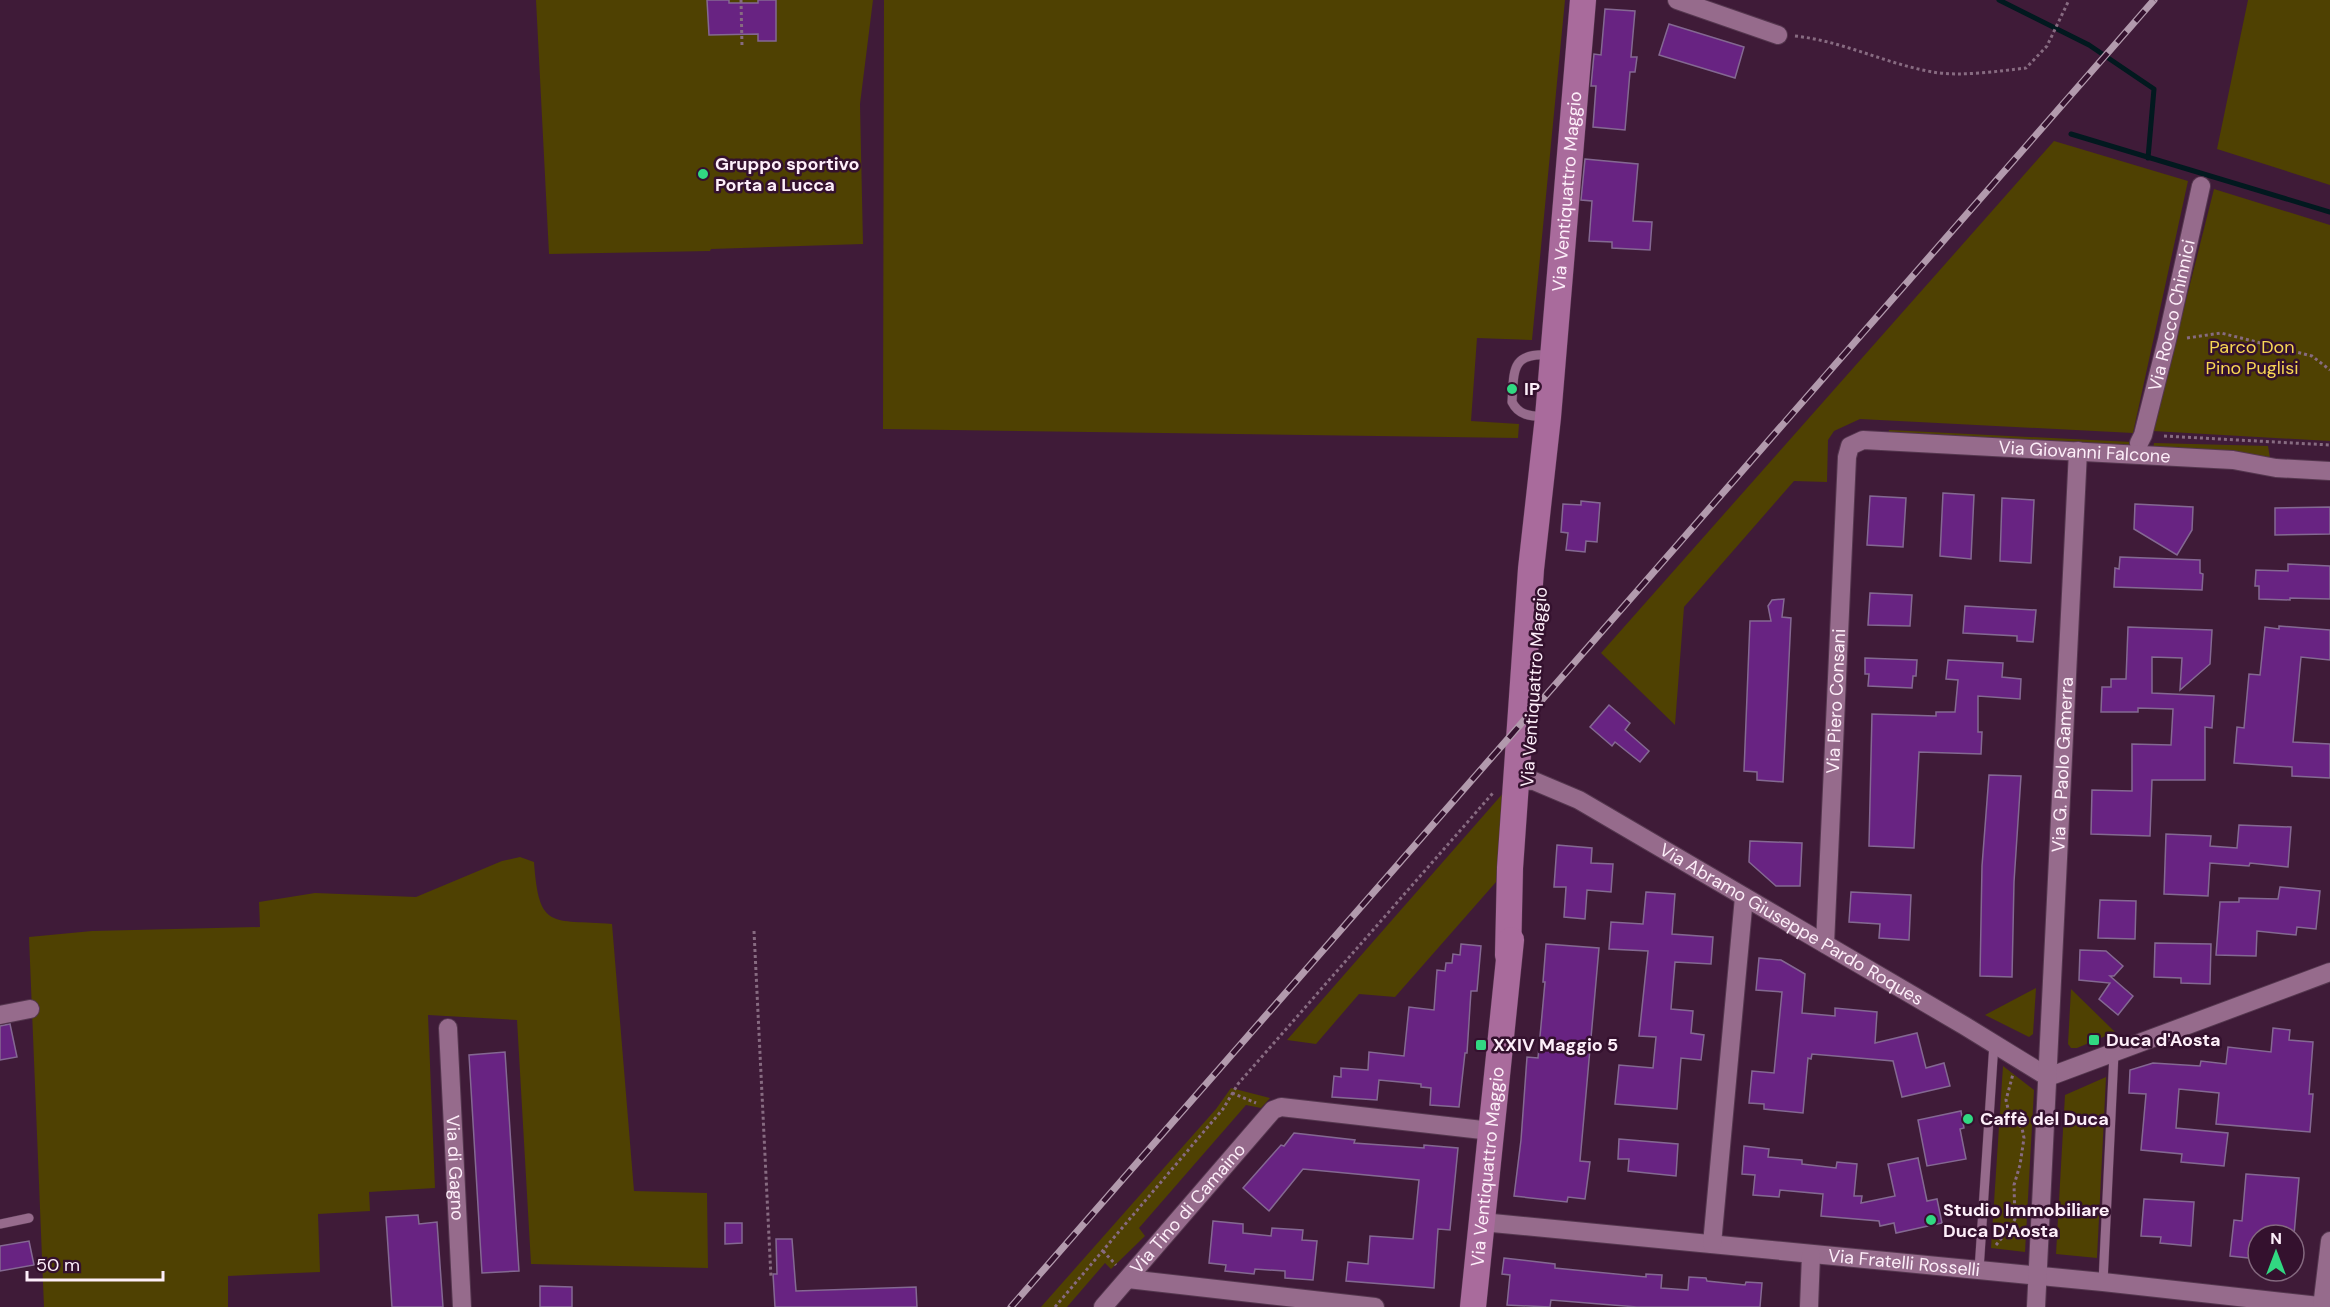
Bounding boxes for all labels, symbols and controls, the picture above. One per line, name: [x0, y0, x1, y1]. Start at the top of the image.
street label: Via Ventiquattro Maggio: [1547, 90, 1587, 293]
place label: Gruppo sportivo Porta a Lucca: [715, 152, 859, 197]
marker: Gruppo sportivo Porta a Lucca: [696, 167, 710, 181]
street label: Via Rocco Chinnici: [2143, 237, 2201, 394]
park label: Parco Don Pino Puglisi: [2205, 335, 2299, 380]
place label: IP: [1524, 377, 1540, 401]
marker: IP: [1505, 382, 1519, 396]
street label: Via Giovanni Falcone: [1998, 435, 2171, 469]
street label: Via Ventiquattro Maggio: [1515, 586, 1553, 788]
street label: Via Piero Consani: [1821, 628, 1851, 774]
street label: Via G. Paolo Gamerra: [2046, 676, 2079, 853]
street label: Via Abramo Giuseppe Pardo Roques: [1655, 838, 1928, 1011]
place label: Duca d'Aosta: [2106, 1028, 2221, 1052]
place label: XXIV Maggio 5: [1493, 1033, 1618, 1057]
marker: Duca d'Aosta: [2087, 1033, 2101, 1047]
marker: XXIV Maggio 5: [1474, 1038, 1488, 1052]
street label: Via Ventiquattro Maggio: [1465, 1066, 1510, 1268]
place label: Caffè del Duca: [1980, 1107, 2109, 1131]
marker: Caffè del Duca: [1961, 1112, 1975, 1126]
street label: Via di Gagno: [440, 1114, 470, 1221]
street label: Via Tino di Camaino: [1125, 1138, 1251, 1279]
place label: Studio Immobiliare Duca D'Aosta: [1943, 1198, 2110, 1243]
marker: Studio Immobiliare Duca D'Aosta: [1924, 1213, 1938, 1227]
north arrow: [2246, 1223, 2306, 1283]
text: N: [2270, 1228, 2282, 1249]
street label: Via Fratelli Rosselli: [1827, 1243, 1981, 1282]
scale bar: [27, 1244, 164, 1282]
text: 50 m: [36, 1253, 80, 1277]

